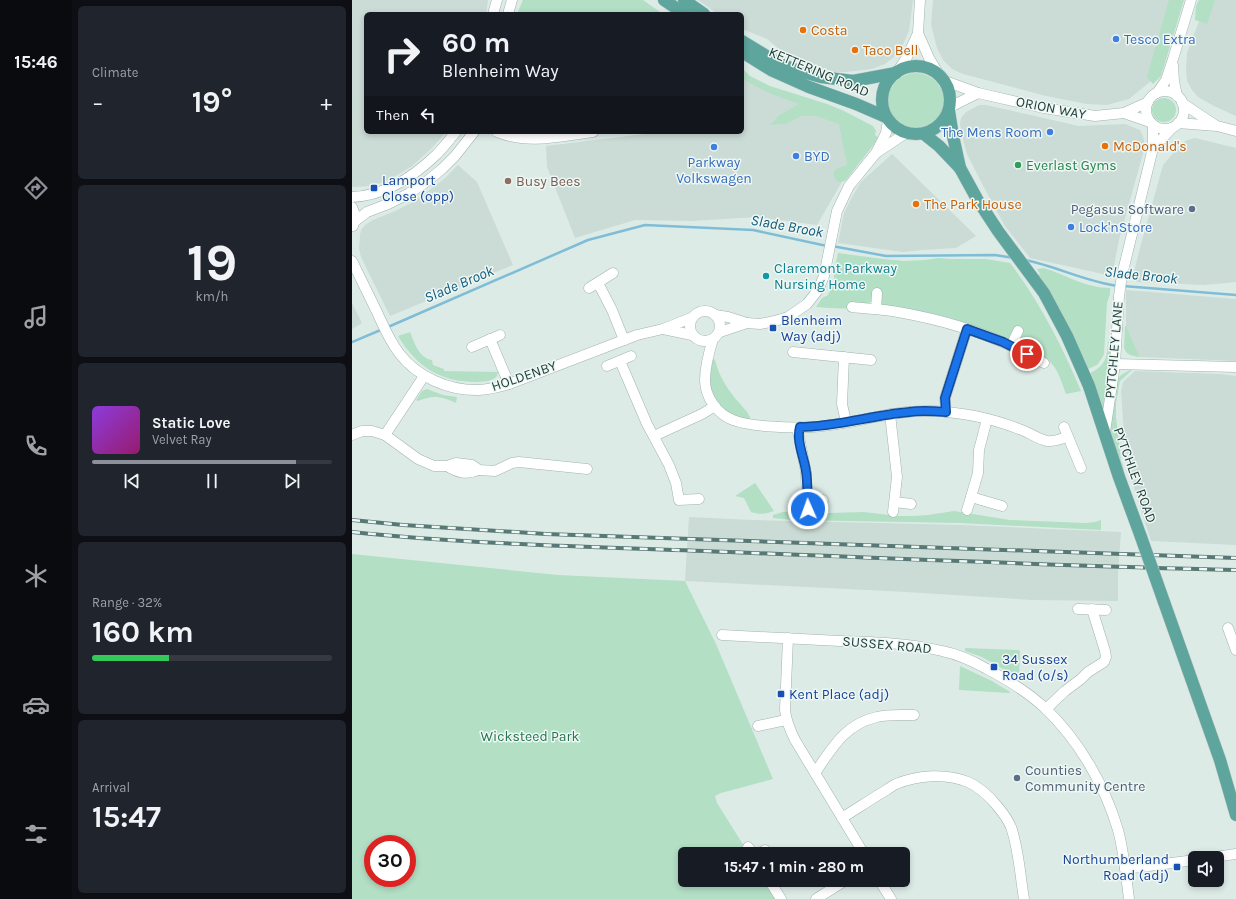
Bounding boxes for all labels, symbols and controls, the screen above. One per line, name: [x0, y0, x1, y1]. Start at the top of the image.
place label: Costa: [811, 22, 848, 39]
marker: Costa: [798, 25, 808, 35]
text: 60 m: [442, 26, 510, 59]
icon: right: [376, 28, 428, 80]
place label: Tesco Extra: [1124, 31, 1196, 48]
marker: Tesco Extra: [1111, 34, 1121, 44]
place label: Taco Bell: [863, 42, 918, 59]
street label: KETTERING ROAD: [766, 43, 872, 101]
marker: Taco Bell: [850, 45, 860, 55]
text: 15:46: [14, 51, 58, 73]
text: Blenheim Way: [442, 60, 559, 82]
text: Climate: [92, 65, 138, 80]
text: 19°: [192, 84, 232, 120]
text: −: [92, 90, 104, 116]
text: +: [320, 90, 332, 116]
street label: ORION WAY: [1015, 93, 1088, 123]
icon: left: [417, 104, 439, 126]
text: Then: [376, 106, 409, 124]
place label: The Mens Room: [941, 124, 1042, 141]
marker: The Mens Room: [1045, 127, 1055, 137]
place label: McDonald's: [1113, 138, 1187, 155]
marker: McDonald's: [1100, 141, 1110, 151]
marker: Parkway Volkswagen: [709, 142, 719, 152]
place label: BYD: [804, 148, 830, 165]
marker: BYD: [791, 151, 801, 161]
place label: Parkway Volkswagen: [676, 154, 752, 187]
place label: Everlast Gyms: [1026, 157, 1117, 174]
marker: Everlast Gyms: [1013, 160, 1023, 170]
place label: Lamport Close (opp): [382, 172, 454, 205]
place label: Busy Bees: [516, 173, 581, 190]
icon: directions: [22, 174, 50, 202]
marker: Busy Bees: [503, 176, 513, 186]
marker: Lamport Close (opp): [369, 183, 379, 193]
place label: The Park House: [924, 196, 1022, 213]
marker: The Park House: [911, 199, 921, 209]
place label: Pegasus Software: [1071, 201, 1184, 218]
marker: Pegasus Software: [1187, 204, 1197, 214]
water label: Slade Brook: [749, 211, 825, 241]
place label: Lock'nStore: [1079, 219, 1152, 236]
marker: Lock'nStore: [1066, 222, 1076, 232]
text: 19: [187, 232, 237, 293]
place label: Claremont Parkway Nursing Home: [774, 260, 898, 293]
water label: Slade Brook: [422, 261, 497, 307]
water label: Slade Brook: [1103, 262, 1179, 288]
marker: Claremont Parkway Nursing Home: [761, 271, 771, 281]
text: km/h: [196, 289, 228, 304]
street label: PYTCHLEY LANE: [1101, 301, 1127, 399]
icon: music: [22, 303, 50, 331]
place label: Blenheim Way (adj): [781, 312, 842, 345]
marker: Blenheim Way (adj): [768, 323, 778, 333]
pin: [1010, 337, 1044, 371]
icon: arrive: [1016, 343, 1038, 365]
street label: HOLDENBY: [489, 357, 559, 395]
text: Static Love: [152, 414, 230, 432]
street label: PYTCHLEY ROAD: [1110, 425, 1160, 525]
icon: phone: [22, 432, 50, 460]
text: Velvet Ray: [152, 432, 212, 447]
icon: previous: [121, 470, 143, 492]
icon: pause: [201, 470, 223, 492]
icon: next: [281, 470, 303, 492]
position arrow: [787, 488, 829, 530]
icon: climate: [22, 562, 50, 590]
text: Range · 32%: [92, 595, 162, 610]
text: 160 km: [92, 614, 194, 650]
street label: SUSSEX ROAD: [842, 633, 932, 657]
place label: 34 Sussex Road (o/s): [1002, 651, 1069, 684]
marker: 34 Sussex Road (o/s): [989, 662, 999, 672]
place label: Kent Place (adj): [789, 686, 889, 703]
marker: Kent Place (adj): [776, 689, 786, 699]
icon: car: [22, 691, 50, 719]
park label: Wicksteed Park: [481, 728, 580, 745]
place label: Counties Community Centre: [1025, 762, 1145, 795]
marker: Counties Community Centre: [1012, 773, 1022, 783]
text: Arrival: [92, 780, 130, 795]
text: 15:47: [92, 799, 161, 835]
icon: filters: [22, 820, 50, 848]
speed limit sign: 30: [364, 835, 416, 887]
place label: Northumberland Road (adj): [1063, 851, 1169, 884]
map controls: [1188, 851, 1224, 887]
button: sound: [1188, 851, 1224, 887]
text: 15:47 · 1 min · 280 m: [724, 858, 864, 876]
marker: Northumberland Road (adj): [1172, 862, 1182, 872]

